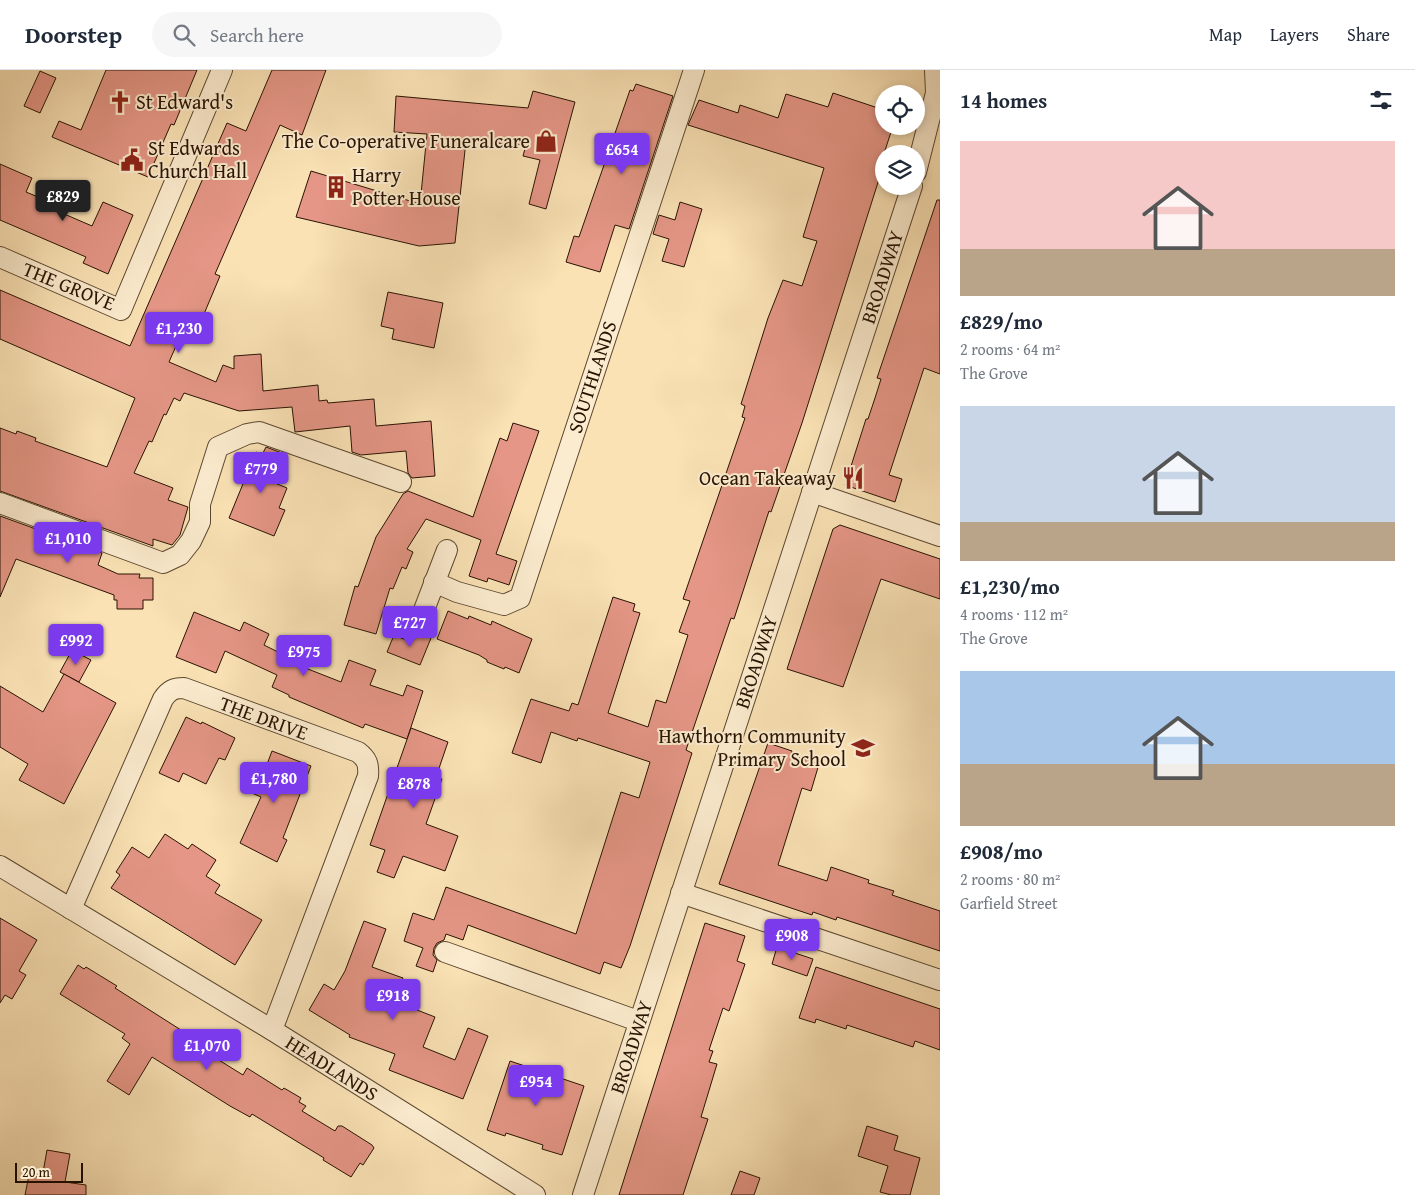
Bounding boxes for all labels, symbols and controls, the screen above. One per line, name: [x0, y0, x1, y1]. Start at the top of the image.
search box: [152, 12, 502, 57]
text: Doorstep: [25, 17, 122, 52]
icon: search: [170, 21, 198, 49]
text: Search here: [210, 21, 304, 49]
text: Map: [1209, 21, 1242, 48]
text: Layers: [1270, 21, 1319, 48]
text: Share: [1347, 21, 1390, 48]
map controls: [875, 85, 925, 195]
button: locate: [875, 85, 925, 135]
text: 14 homes: [960, 85, 1047, 116]
icon: filters: [1367, 86, 1395, 114]
place label: St Edward's: [136, 87, 233, 116]
church icon: St Edward's: [107, 89, 133, 115]
place label: The Co-operative Funeralcare: [282, 126, 530, 155]
shop icon: The Co-operative Funeralcare: [533, 128, 559, 154]
pin: £654: [592, 132, 652, 175]
place label: St Edwards Church Hall: [148, 133, 247, 185]
text: £654: [605, 137, 639, 161]
button: layers: [875, 145, 925, 195]
public building icon: St Edwards Church Hall: [119, 147, 145, 173]
place label: Harry Potter House: [352, 160, 461, 212]
icon: home: [1133, 173, 1223, 263]
building icon: Harry Potter House: [323, 174, 349, 200]
pin: £829: [33, 180, 93, 222]
text: £829: [46, 184, 80, 208]
street label: BROADWAY: [853, 227, 910, 327]
street label: THE GROVE: [19, 254, 120, 317]
text: £829/mo: [960, 306, 1043, 337]
pin: £1,230: [138, 312, 220, 354]
text: £1,230: [156, 316, 202, 340]
street label: SOUTHLANDS: [560, 317, 623, 437]
text: 2 rooms · 64 m²: [960, 337, 1060, 361]
text: The Grove: [960, 361, 1028, 385]
icon: home: [1133, 438, 1223, 528]
pin: £779: [231, 452, 291, 494]
text: £779: [244, 456, 278, 480]
place label: Ocean Takeaway: [699, 463, 836, 492]
restaurant icon: Ocean Takeaway: [840, 465, 866, 491]
pin: £1,010: [27, 522, 109, 564]
text: £1,010: [45, 526, 91, 550]
text: £1,230/mo: [960, 571, 1060, 602]
text: 4 rooms · 112 m²: [960, 602, 1068, 626]
pin: £727: [380, 606, 440, 648]
text: £727: [393, 610, 427, 634]
street label: BROADWAY: [727, 612, 784, 712]
pin: £992: [46, 624, 106, 666]
text: The Grove: [960, 626, 1028, 650]
text: £992: [59, 628, 93, 652]
pin: £975: [274, 634, 334, 677]
text: £975: [287, 639, 321, 663]
street label: THE DRIVE: [216, 688, 312, 747]
icon: home: [1133, 703, 1223, 793]
place label: Hawthorn Community Primary School: [659, 721, 846, 773]
school or university icon: Hawthorn Community Primary School: [850, 735, 876, 761]
pin: £1,780: [233, 762, 315, 804]
text: £1,780: [251, 766, 297, 790]
pin: £878: [384, 766, 444, 809]
text: £878: [397, 771, 431, 795]
text: £908/mo: [960, 836, 1043, 867]
text: 2 rooms · 80 m²: [960, 867, 1060, 891]
text: Garfield Street: [960, 891, 1058, 915]
pin: £908: [762, 918, 822, 961]
text: £908: [775, 923, 809, 947]
pin: £918: [363, 978, 423, 1021]
text: £918: [376, 983, 410, 1007]
street label: BROADWAY: [602, 997, 659, 1097]
pin: £1,070: [166, 1028, 248, 1071]
street label: HEADLANDS: [280, 1028, 384, 1108]
text: £1,070: [184, 1033, 230, 1057]
pin: £954: [506, 1064, 566, 1107]
text: £954: [519, 1069, 553, 1093]
scale bar: [15, 1160, 82, 1183]
text: 20 m: [22, 1162, 50, 1182]

